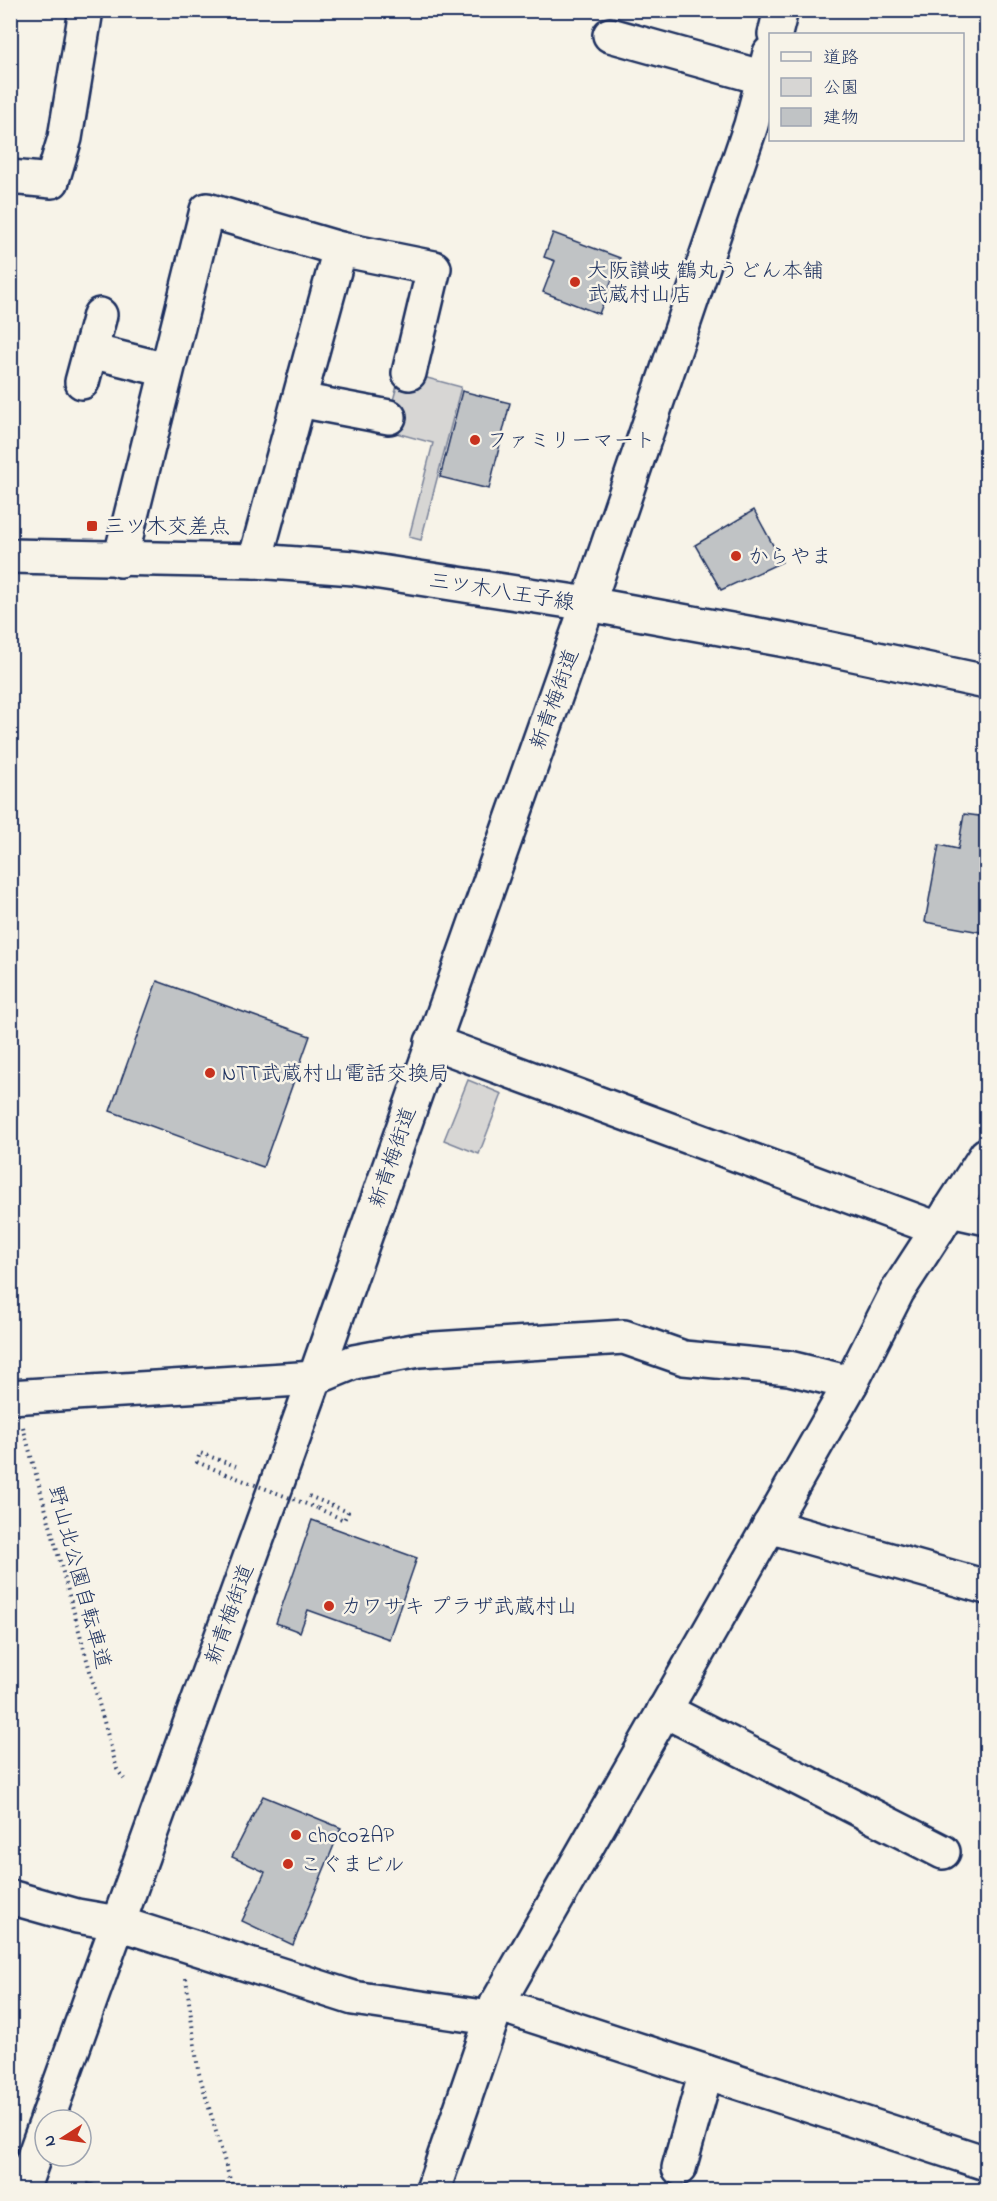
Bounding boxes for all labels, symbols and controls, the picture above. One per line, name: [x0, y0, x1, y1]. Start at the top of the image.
legend: [769, 33, 964, 141]
text: 道路: [823, 46, 859, 72]
text: 公園: [823, 76, 859, 102]
text: 建物: [823, 106, 859, 132]
place label: 大阪讃岐 鶴丸うどん本舗 武蔵村山店: [587, 257, 824, 311]
marker: 大阪讃岐 鶴丸うどん本舗 武蔵村山店: [568, 275, 582, 289]
place label: ファミリーマート: [487, 427, 655, 457]
marker: ファミリーマート: [468, 433, 482, 447]
place label: 三ツ木交差点: [104, 513, 230, 543]
marker: 三ツ木交差点: [85, 519, 99, 533]
place label: からやま: [748, 543, 832, 573]
marker: からやま: [729, 549, 743, 563]
street label: 三ツ木八王子線: [427, 567, 577, 619]
street label: 新青梅街道: [524, 645, 588, 754]
place label: NTT武蔵村山電話交換局: [222, 1060, 449, 1090]
marker: NTT武蔵村山電話交換局: [203, 1066, 217, 1080]
street label: 新青梅街道: [363, 1103, 425, 1212]
street label: 野山北公園自転車道: [39, 1482, 117, 1673]
street label: 新青梅街道: [199, 1560, 263, 1669]
place label: カワサキ プラザ武蔵村山: [341, 1593, 577, 1623]
marker: カワサキ プラザ武蔵村山: [322, 1599, 336, 1613]
place label: chocoZAP: [308, 1822, 394, 1852]
marker: chocoZAP: [289, 1828, 303, 1842]
place label: こぐまビル: [300, 1851, 405, 1881]
marker: こぐまビル: [281, 1857, 295, 1871]
north arrow: [33, 2108, 93, 2168]
text: N: [37, 2133, 63, 2148]

